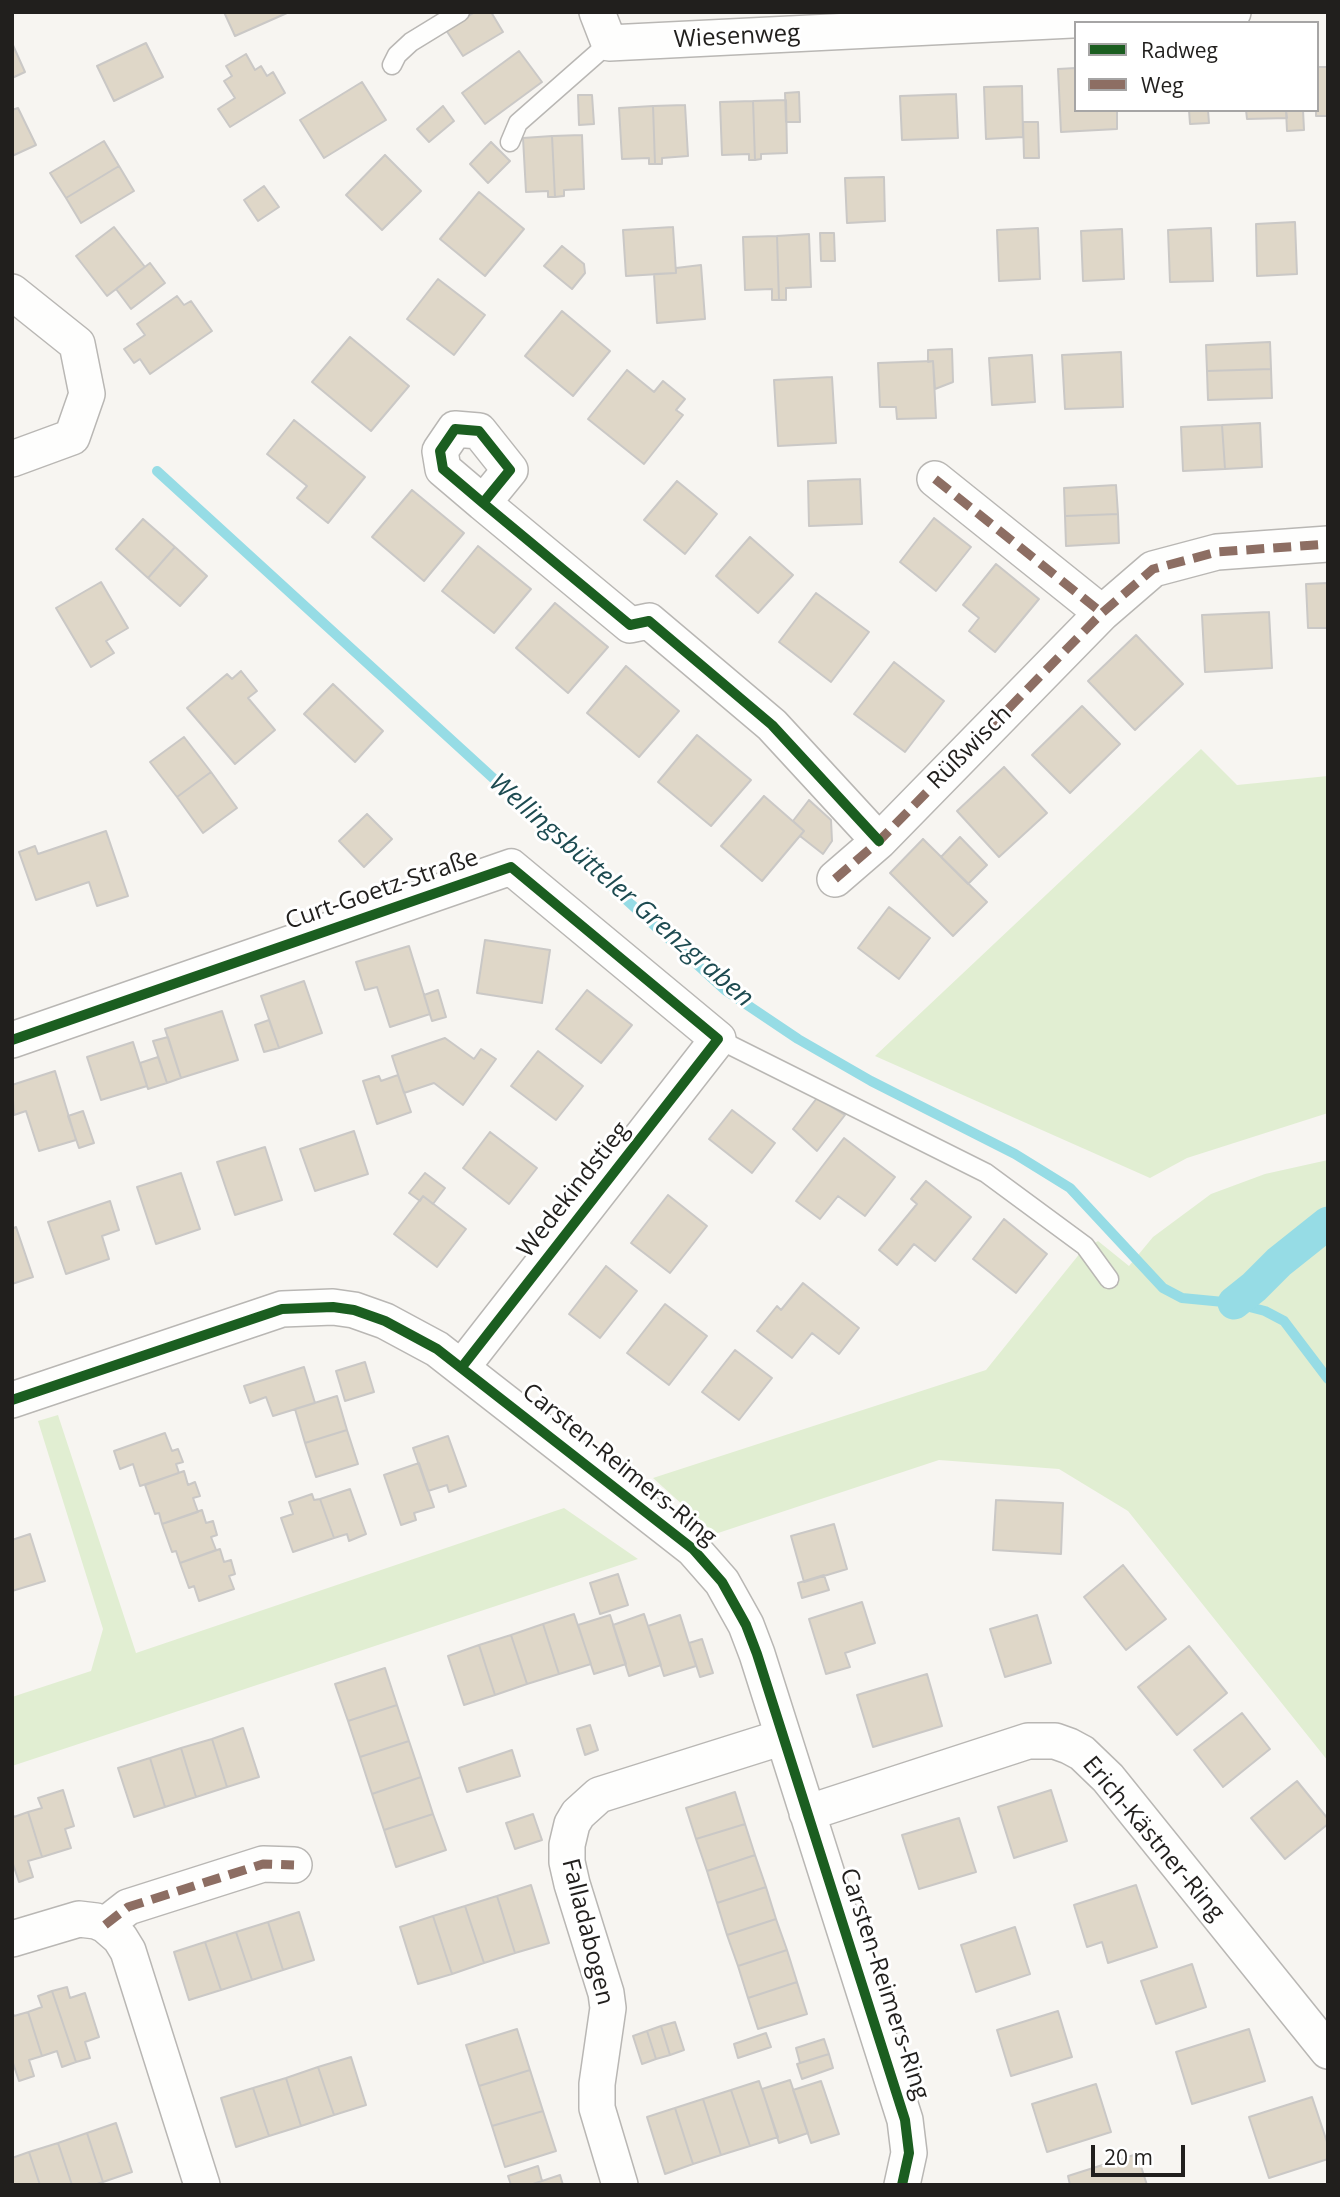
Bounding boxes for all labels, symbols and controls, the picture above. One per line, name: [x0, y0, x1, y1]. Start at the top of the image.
street label: Wiesenweg: [673, 19, 801, 55]
legend: [1074, 21, 1319, 112]
text: Radweg: [1141, 36, 1218, 64]
text: Weg: [1141, 71, 1184, 99]
street label: Rüßwisch: [922, 700, 1018, 796]
water label: Wellingsbütteler Grenzgraben: [482, 768, 760, 1014]
street label: Curt-Goetz-Straße: [282, 843, 482, 937]
street label: Wedekindstieg: [512, 1116, 636, 1264]
street label: Carsten-Reimers-Ring: [516, 1378, 722, 1552]
street label: Erich-Kästner-Ring: [1076, 1751, 1230, 1927]
street label: Falladabogen: [555, 1856, 619, 2008]
street label: Carsten-Reimers-Ring: [833, 1865, 935, 2103]
scale bar: [1095, 2130, 1190, 2174]
text: 20 m: [1104, 2143, 1153, 2171]

